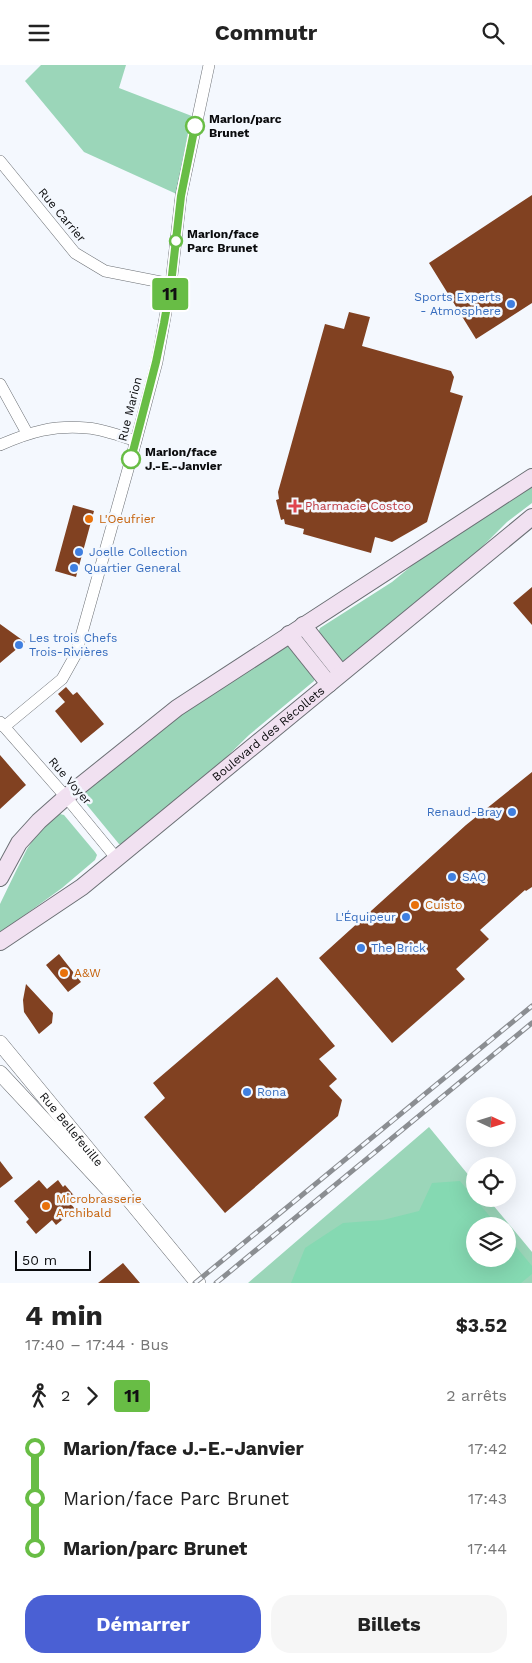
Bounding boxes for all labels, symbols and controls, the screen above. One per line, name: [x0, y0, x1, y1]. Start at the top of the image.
icon: menu: [25, 19, 53, 47]
icon: search: [479, 19, 507, 47]
text: Commutr: [215, 20, 317, 45]
place label: Marion/parc Brunet: [209, 112, 282, 140]
marker: Marion/parc Brunet: [185, 116, 205, 136]
street label: Rue Carrier: [35, 185, 89, 245]
place label: Marion/face Parc Brunet: [187, 227, 259, 255]
marker: Marion/face Parc Brunet: [169, 234, 183, 248]
line badge: 11: [148, 278, 192, 310]
text: 11: [162, 283, 178, 304]
place label: Sports Experts - Atmosphere: [414, 290, 501, 318]
marker: Sports Experts - Atmosphere: [505, 298, 517, 310]
street label: Rue Marion: [115, 375, 145, 443]
place label: Marion/face J.-E.-Janvier: [145, 445, 223, 473]
marker: Marion/face J.-E.-Janvier: [121, 449, 141, 469]
place label: Pharmacie Costco: [305, 499, 411, 513]
marker: Pharmacie Costco: [289, 500, 301, 512]
place label: L'Oeufrier: [99, 512, 156, 526]
marker: L'Oeufrier: [83, 513, 95, 525]
place label: Joelle Collection: [89, 545, 187, 559]
marker: Joelle Collection: [73, 546, 85, 558]
place label: Quartier General: [84, 561, 181, 575]
marker: Quartier General: [68, 562, 80, 574]
place label: Les trois Chefs Trois-Rivières: [29, 631, 117, 659]
marker: Les trois Chefs Trois-Rivières: [13, 639, 25, 651]
street label: Boulevard des Récollets: [209, 684, 327, 784]
street label: Rue Voyer: [46, 754, 94, 808]
place label: Renaud-Bray: [427, 805, 503, 819]
marker: Renaud-Bray: [506, 806, 518, 818]
place label: SAQ: [462, 870, 486, 884]
marker: SAQ: [446, 871, 458, 883]
place label: Cuisto: [425, 898, 462, 912]
marker: Cuisto: [409, 899, 421, 911]
place label: L'Équipeur: [335, 910, 396, 924]
marker: L'Équipeur: [400, 911, 412, 923]
place label: The Brick: [371, 941, 426, 955]
marker: The Brick: [355, 942, 367, 954]
place label: A&W: [74, 966, 101, 980]
marker: A&W: [58, 967, 70, 979]
place label: Rona: [257, 1085, 286, 1099]
marker: Rona: [241, 1086, 253, 1098]
street label: Rue Bellefeuille: [37, 1090, 106, 1169]
north arrow: [466, 1097, 516, 1147]
map controls: [466, 1097, 516, 1267]
button: locate: [466, 1157, 516, 1207]
place label: Microbrasserie Archibald: [56, 1192, 142, 1220]
marker: Microbrasserie Archibald: [40, 1200, 52, 1212]
button: layers: [466, 1217, 516, 1267]
scale bar: [15, 1248, 91, 1271]
text: 50 m: [22, 1252, 57, 1268]
text: 4 min: [25, 1299, 103, 1332]
text: $3.52: [456, 1314, 507, 1337]
text: 17:40 – 17:44 · Bus: [25, 1335, 169, 1354]
icon: walk: [25, 1382, 53, 1410]
icon: forward: [78, 1382, 106, 1410]
text: 11: [124, 1385, 140, 1406]
text: 2: [61, 1386, 70, 1405]
text: 2 arrêts: [446, 1386, 507, 1405]
text: Marion/face J.-E.-Janvier: [63, 1437, 304, 1460]
text: 17:42: [468, 1439, 507, 1458]
text: Marion/face Parc Brunet: [63, 1487, 289, 1510]
text: 17:43: [468, 1489, 507, 1508]
text: Marion/parc Brunet: [63, 1537, 247, 1560]
text: 17:44: [467, 1539, 507, 1558]
button: Démarrer: [25, 1595, 261, 1653]
button: Billets: [271, 1595, 507, 1653]

